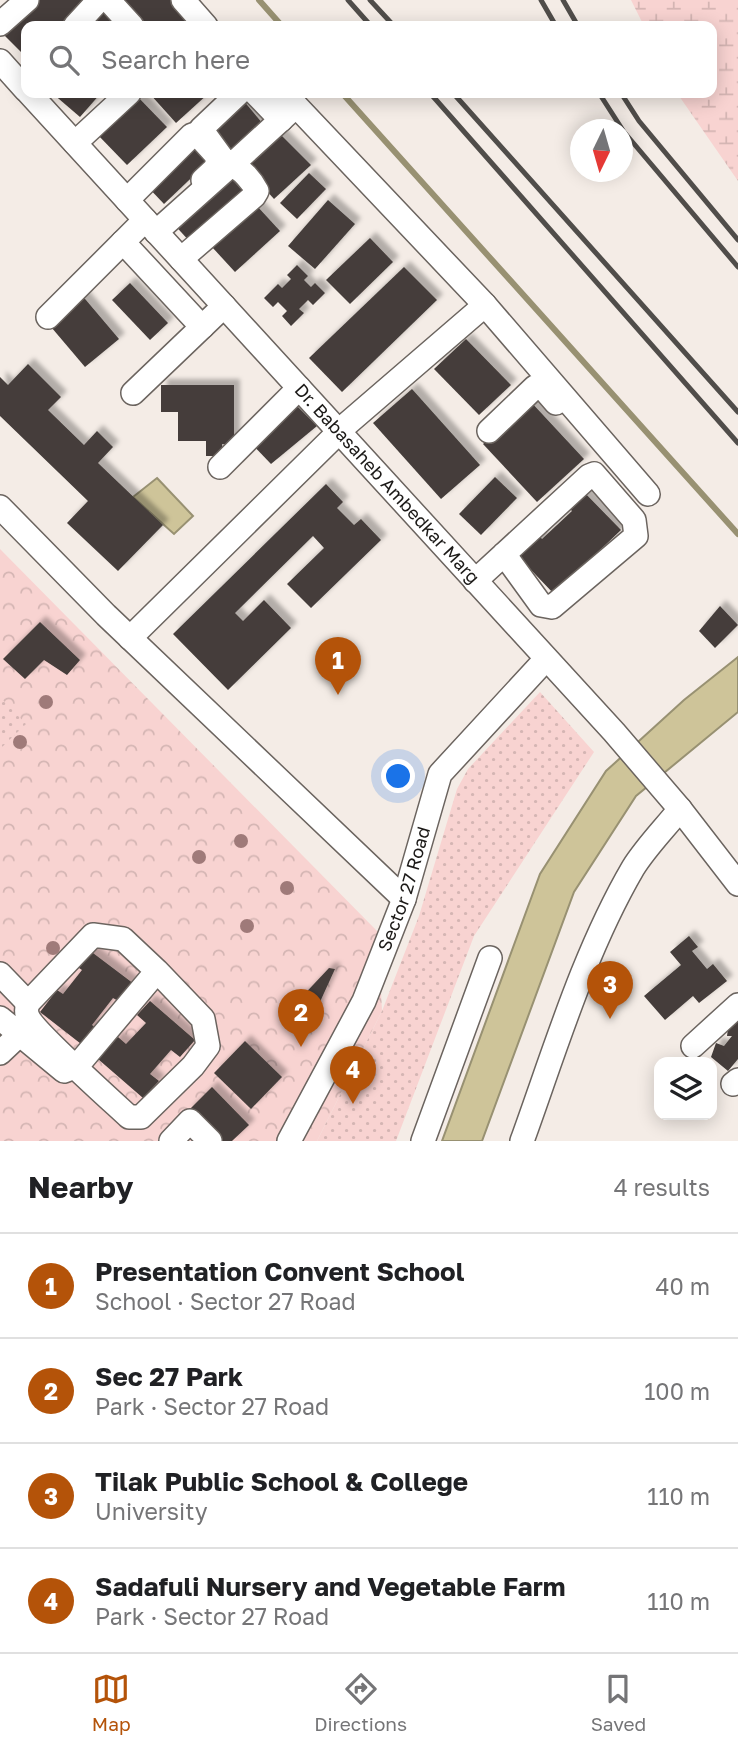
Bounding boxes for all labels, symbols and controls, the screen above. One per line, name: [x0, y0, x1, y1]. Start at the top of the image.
search box: [21, 21, 717, 98]
icon: search: [45, 41, 83, 79]
text: Search here: [101, 44, 250, 75]
north arrow: [570, 119, 633, 182]
street label: Dr. Babasaheb Ambedkar Marg: [291, 379, 485, 588]
pin: 1: [315, 637, 361, 695]
your location: [381, 759, 415, 793]
street label: Sector 27 Road: [373, 824, 434, 954]
pin: 3: [587, 961, 633, 1019]
pin: 2: [278, 989, 324, 1047]
pin: 4: [330, 1046, 376, 1104]
map controls: [654, 1057, 717, 1120]
button: layers: [654, 1057, 717, 1120]
text: Nearby: [28, 1169, 133, 1205]
text: 4 results: [614, 1173, 710, 1201]
text: Presentation Convent School: [95, 1256, 464, 1287]
text: 1: [45, 1272, 57, 1300]
text: 40 m: [656, 1272, 710, 1300]
text: School · Sector 27 Road: [95, 1287, 356, 1315]
text: Sec 27 Park: [95, 1361, 243, 1392]
text: 2: [44, 1377, 58, 1405]
text: 100 m: [644, 1377, 710, 1405]
text: Park · Sector 27 Road: [95, 1392, 329, 1420]
text: Tilak Public School & College: [95, 1466, 468, 1497]
text: 3: [44, 1482, 58, 1510]
text: 110 m: [647, 1482, 710, 1510]
text: University: [95, 1497, 208, 1525]
text: Sadafuli Nursery and Vegetable Farm: [95, 1571, 566, 1602]
text: 4: [44, 1587, 58, 1615]
text: 110 m: [647, 1587, 710, 1615]
text: Park · Sector 27 Road: [95, 1602, 329, 1630]
tab: Map: [92, 1670, 131, 1735]
tab: Directions: [314, 1670, 407, 1735]
tab: Saved: [591, 1670, 646, 1735]

